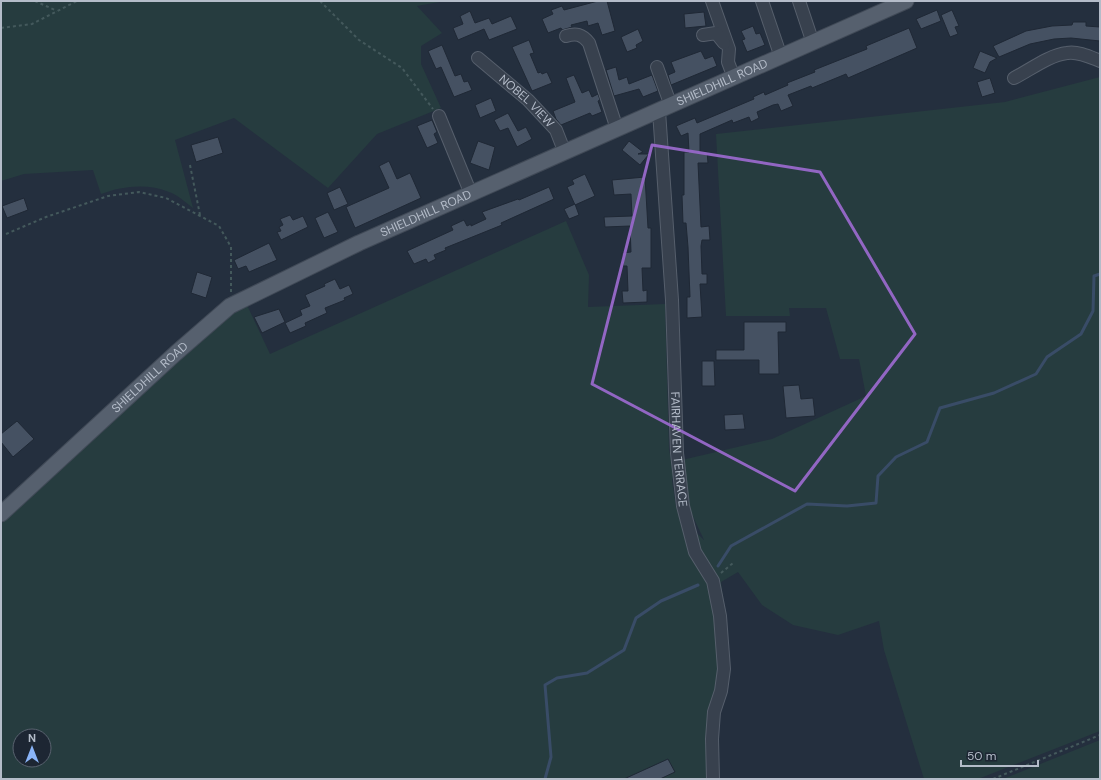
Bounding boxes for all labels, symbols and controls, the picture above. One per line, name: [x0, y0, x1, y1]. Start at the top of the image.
street label: SHIELDHILL ROAD: [674, 55, 770, 110]
street label: NOBEL VIEW: [496, 71, 558, 131]
street label: SHIELDHILL ROAD: [378, 186, 474, 241]
street label: SHIELDHILL ROAD: [108, 338, 191, 416]
street label: FAIRHAVEN TERRACE: [667, 391, 691, 508]
north arrow: [12, 728, 52, 768]
text: N: [28, 731, 36, 745]
scale bar: [961, 742, 1038, 768]
text: 50 m: [967, 748, 996, 764]

